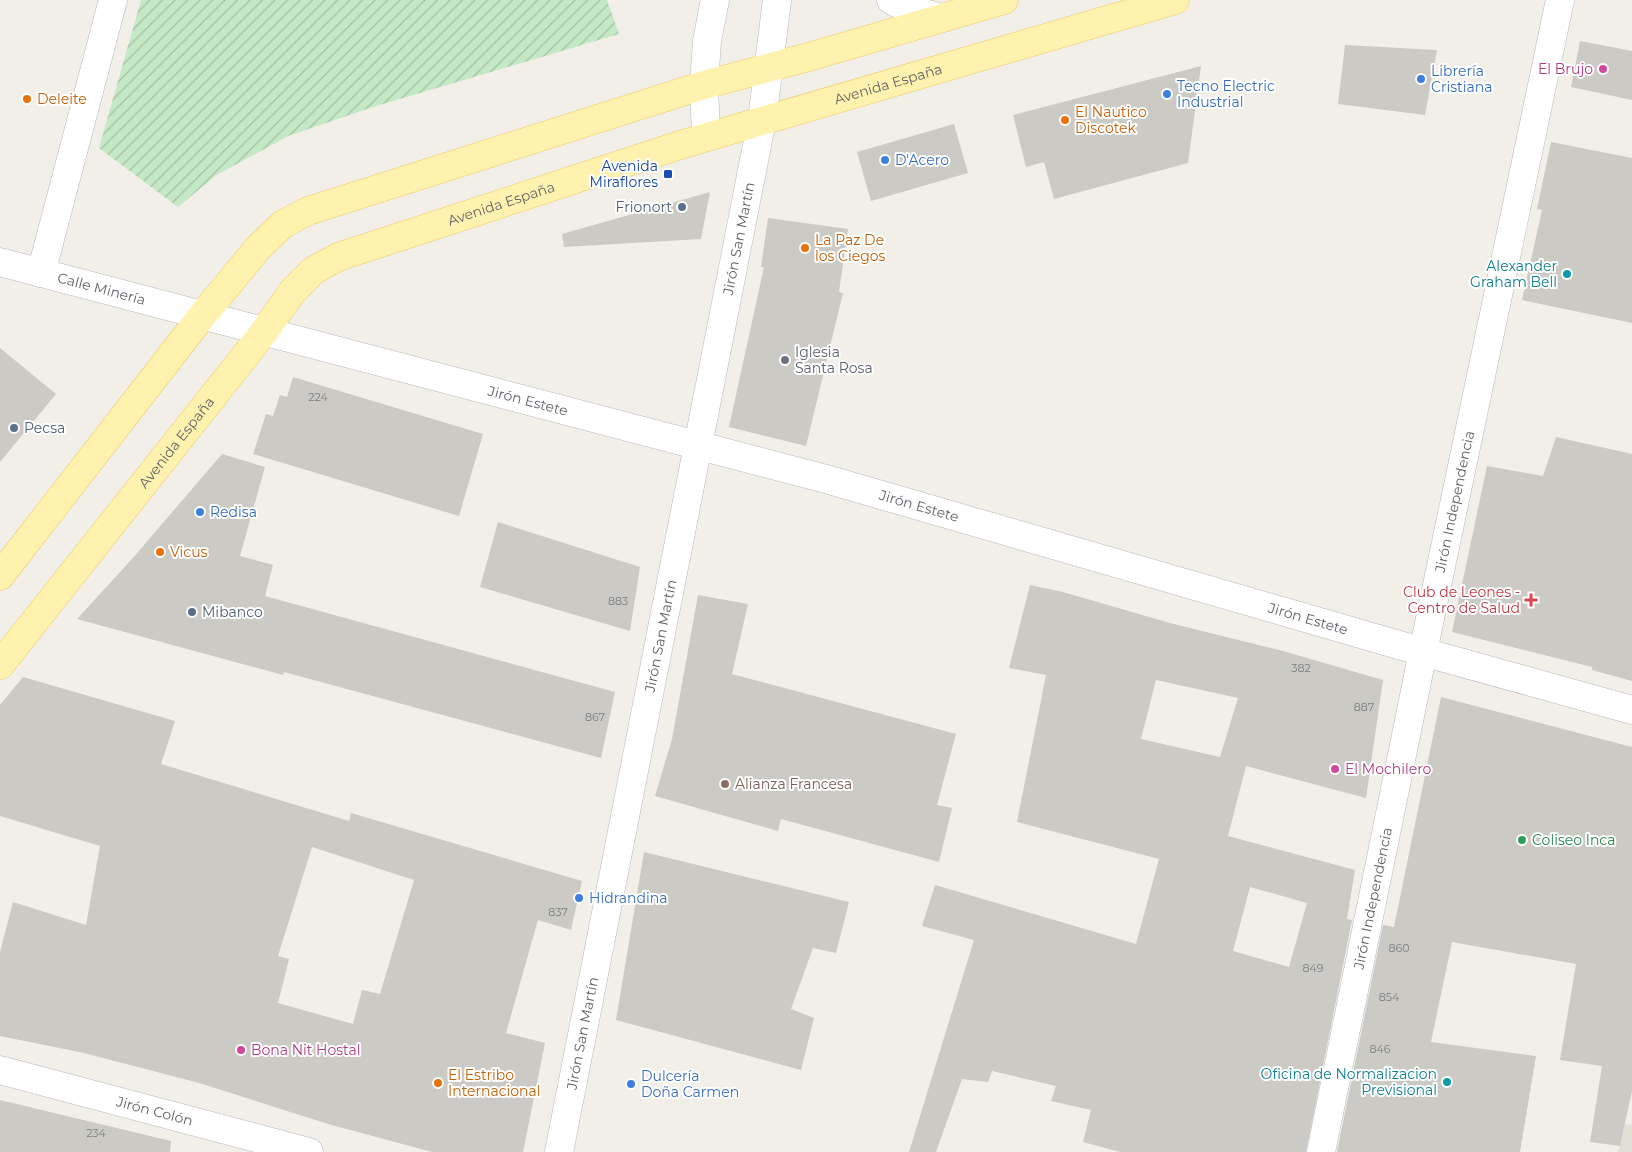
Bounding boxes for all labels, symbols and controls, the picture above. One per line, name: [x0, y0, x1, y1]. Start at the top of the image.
street label: Avenida España: [832, 60, 944, 108]
place label: El Brujo: [1538, 60, 1593, 78]
place label: Librería Cristiana: [1431, 62, 1492, 96]
marker: El Brujo: [1597, 63, 1609, 75]
marker: Librería Cristiana: [1415, 73, 1427, 85]
place label: Tecno Electric Industrial: [1177, 77, 1275, 111]
marker: Tecno Electric Industrial: [1161, 88, 1173, 100]
place label: Deleite: [37, 90, 87, 108]
marker: Deleite: [21, 93, 33, 105]
place label: El Nautico Discotek: [1075, 103, 1147, 137]
marker: El Nautico Discotek: [1059, 114, 1071, 126]
place label: D'Acero: [895, 151, 949, 169]
marker: D'Acero: [879, 154, 891, 166]
place label: Avenida Miraflores: [590, 157, 658, 191]
marker: Avenida Miraflores: [662, 168, 674, 180]
street label: Avenida España: [445, 178, 557, 229]
street label: Jirón San Martín: [719, 181, 759, 297]
place label: Frionort: [615, 198, 672, 216]
marker: Frionort: [676, 201, 688, 213]
place label: La Paz De los Ciegos: [815, 231, 886, 265]
marker: La Paz De los Ciegos: [799, 242, 811, 254]
place label: Alexander Graham Bell: [1470, 257, 1557, 291]
street label: Calle Minería: [56, 268, 148, 309]
marker: Alexander Graham Bell: [1561, 268, 1573, 280]
place label: Iglesia Santa Rosa: [795, 343, 873, 377]
marker: Iglesia Santa Rosa: [779, 354, 791, 366]
street label: Jirón Estete: [485, 381, 570, 420]
house number: 224: [308, 390, 328, 404]
street label: Avenida España: [135, 393, 218, 492]
place label: Pecsa: [24, 419, 65, 437]
marker: Pecsa: [8, 422, 20, 434]
street label: Jirón Independencia: [1431, 429, 1478, 575]
street label: Jirón Estete: [876, 486, 961, 526]
place label: Redisa: [210, 503, 257, 521]
marker: Redisa: [194, 506, 206, 518]
place label: Vicus: [170, 543, 208, 561]
marker: Vicus: [154, 546, 166, 558]
street label: Jirón San Martín: [640, 578, 680, 695]
place label: Club de Leones - Centro de Salud: [1403, 583, 1520, 617]
marker: Club de Leones - Centro de Salud: [1524, 593, 1538, 607]
house number: 883: [608, 594, 628, 608]
street label: Jirón Estete: [1265, 598, 1350, 639]
place label: Mibanco: [202, 603, 263, 621]
marker: Mibanco: [186, 606, 198, 618]
house number: 382: [1291, 661, 1311, 675]
house number: 887: [1354, 700, 1374, 714]
house number: 867: [585, 710, 605, 724]
place label: El Mochilero: [1345, 760, 1432, 778]
marker: El Mochilero: [1329, 763, 1341, 775]
place label: Alianza Francesa: [735, 775, 852, 793]
marker: Alianza Francesa: [719, 778, 731, 790]
street label: Jirón Independencia: [1349, 826, 1396, 972]
place label: Coliseo Inca: [1532, 831, 1616, 849]
marker: Coliseo Inca: [1516, 834, 1528, 846]
place label: Hidrandina: [589, 889, 667, 907]
marker: Hidrandina: [573, 892, 585, 904]
house number: 837: [548, 905, 568, 919]
house number: 860: [1389, 941, 1410, 955]
house number: 849: [1303, 961, 1324, 975]
street label: Jirón San Martín: [562, 975, 602, 1092]
house number: 854: [1379, 990, 1400, 1004]
place label: Bona Nit Hostal: [251, 1041, 361, 1059]
house number: 846: [1370, 1042, 1391, 1056]
marker: Bona Nit Hostal: [235, 1044, 247, 1056]
place label: Oficina de Normalizacion Previsional: [1261, 1065, 1437, 1099]
place label: El Estribo Internacional: [448, 1066, 541, 1100]
place label: Dulcería Doña Carmen: [641, 1067, 739, 1101]
marker: Oficina de Normalizacion Previsional: [1441, 1076, 1453, 1088]
marker: El Estribo Internacional: [432, 1077, 444, 1089]
marker: Dulcería Doña Carmen: [625, 1078, 637, 1090]
street label: Jirón Colón: [113, 1092, 195, 1130]
house number: 234: [86, 1126, 107, 1140]

